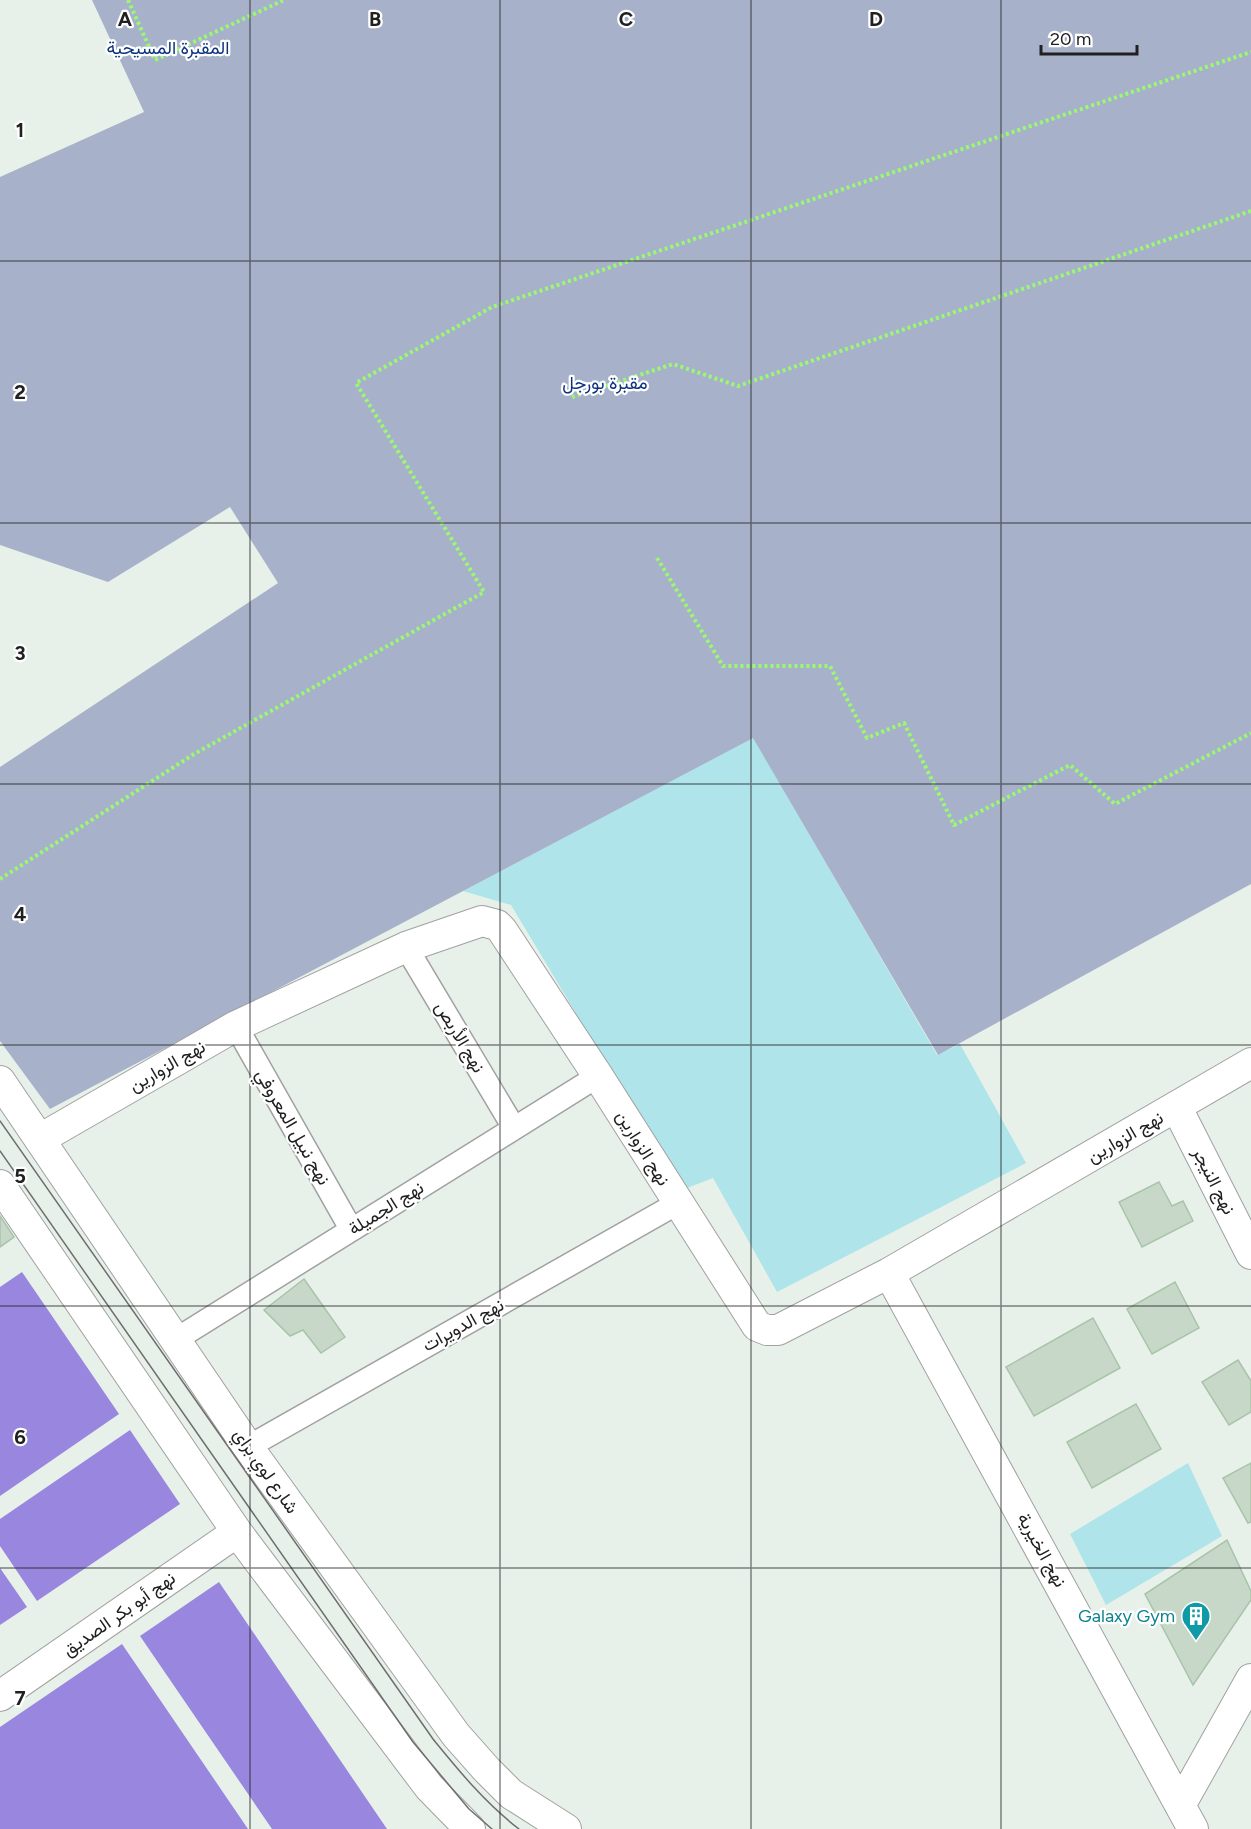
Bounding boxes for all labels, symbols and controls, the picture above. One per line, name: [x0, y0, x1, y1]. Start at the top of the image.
text: A: [118, 7, 133, 31]
text: B: [369, 7, 381, 31]
text: C: [619, 7, 633, 31]
text: D: [869, 7, 883, 31]
scale bar: [1041, 18, 1137, 56]
text: 20 m: [1050, 28, 1091, 50]
park label: المقبرة المسيحية: [107, 37, 229, 59]
text: 1: [16, 118, 24, 142]
park label: مقبرة بورجل: [562, 372, 648, 394]
text: 2: [14, 380, 26, 404]
text: 3: [14, 641, 26, 665]
text: 4: [14, 902, 27, 926]
street label: نهج الأربص: [429, 997, 490, 1077]
street label: نهج الزوارين: [125, 1035, 210, 1098]
street label: نهج نبيل المعروفي: [247, 1065, 335, 1191]
street label: نهج الزوارين: [610, 1106, 675, 1190]
street label: نهج الزوارين: [1083, 1106, 1168, 1169]
street label: نهج النيجر: [1186, 1143, 1240, 1219]
text: 5: [14, 1164, 26, 1188]
street label: نهج الجميلة: [344, 1176, 428, 1241]
street label: نهج الدويرات: [418, 1294, 508, 1357]
street label: شارع لوي براي: [225, 1424, 303, 1520]
text: 6: [14, 1425, 26, 1449]
street label: نهج الخيرية: [1012, 1509, 1071, 1592]
street label: نهج أبو بكر الصديق: [58, 1567, 180, 1662]
building icon: Galaxy Gym: [1180, 1600, 1212, 1642]
place label: Galaxy Gym: [1078, 1605, 1175, 1627]
text: 7: [14, 1686, 26, 1710]

